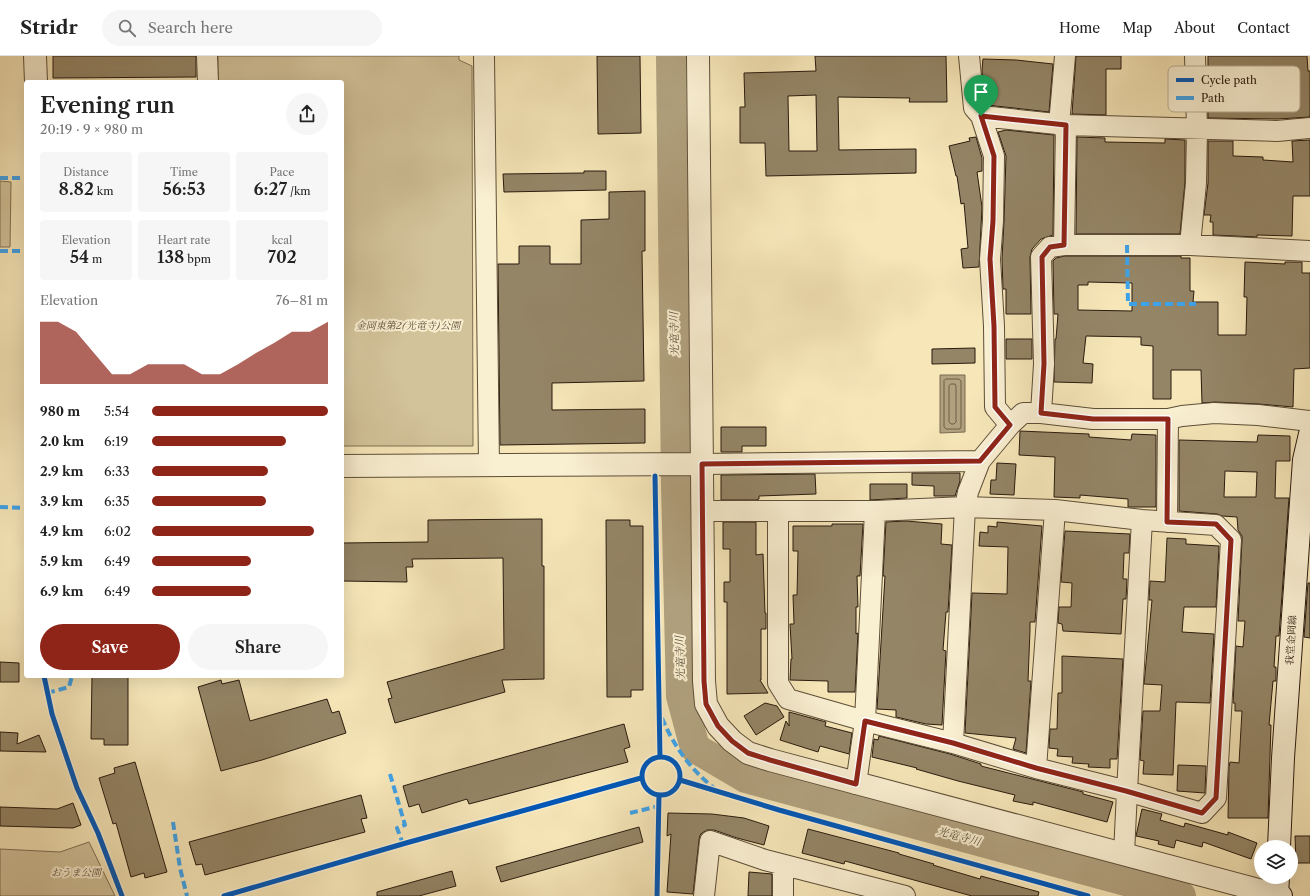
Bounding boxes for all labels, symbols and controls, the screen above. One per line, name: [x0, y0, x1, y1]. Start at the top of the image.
search box: [102, 10, 382, 46]
text: Stridr: [20, 16, 78, 39]
icon: search: [116, 17, 138, 39]
text: Search here: [148, 18, 233, 37]
text: Home: [1059, 19, 1100, 37]
text: Map: [1122, 19, 1152, 37]
text: About: [1174, 19, 1215, 37]
text: Contact: [1237, 19, 1290, 37]
legend: [1168, 66, 1300, 112]
text: Cycle path: [1201, 73, 1257, 87]
pin: [964, 75, 998, 116]
icon: arrive: [970, 81, 992, 103]
text: Path: [1201, 91, 1225, 105]
text: Evening run: [40, 92, 175, 119]
button: share: [286, 93, 328, 135]
text: 20:19 · 9 × 980 m: [40, 121, 143, 137]
text: Distance: [63, 165, 109, 179]
text: Time: [170, 165, 198, 179]
text: Pace: [270, 165, 294, 179]
text: 8.82: [59, 179, 94, 199]
text: 56:53: [162, 179, 206, 199]
text: 6:27: [253, 179, 287, 199]
text: km: [94, 184, 113, 198]
text: /km: [287, 184, 311, 198]
text: Elevation: [61, 233, 111, 247]
text: Heart rate: [157, 233, 211, 247]
text: kcal: [272, 233, 292, 247]
text: 54: [70, 247, 89, 267]
text: 138: [157, 247, 184, 267]
text: 702: [267, 247, 297, 267]
text: m: [89, 252, 102, 266]
text: bpm: [184, 252, 211, 266]
text: Elevation: [40, 292, 98, 308]
text: 76–81 m: [276, 292, 328, 308]
water label: 光竜寺川: [667, 311, 681, 356]
park label: 金岡東第2(光竜寺)公園: [356, 319, 462, 332]
text: 980 m: [40, 403, 80, 419]
text: 5:54: [104, 403, 129, 419]
text: 2.0 km: [40, 433, 84, 449]
text: 6:19: [104, 433, 128, 449]
text: 2.9 km: [40, 463, 84, 479]
text: 6:33: [104, 463, 130, 479]
text: 3.9 km: [40, 493, 83, 509]
text: 6:35: [104, 493, 129, 509]
text: 4.9 km: [40, 523, 84, 539]
text: 6:02: [104, 523, 131, 539]
text: 5.9 km: [40, 553, 83, 569]
text: 6:49: [104, 553, 130, 569]
text: 6.9 km: [40, 583, 84, 599]
text: 6:49: [104, 583, 130, 599]
street label: 我堂金岡線: [1283, 615, 1299, 665]
button: Save: [40, 624, 180, 670]
button: Share: [188, 624, 328, 670]
water label: 光竜寺川: [672, 635, 688, 680]
water label: 光竜寺川: [936, 824, 983, 849]
map controls: [1254, 840, 1298, 884]
button: layers: [1254, 840, 1298, 884]
park label: おうま公園: [51, 866, 103, 879]

